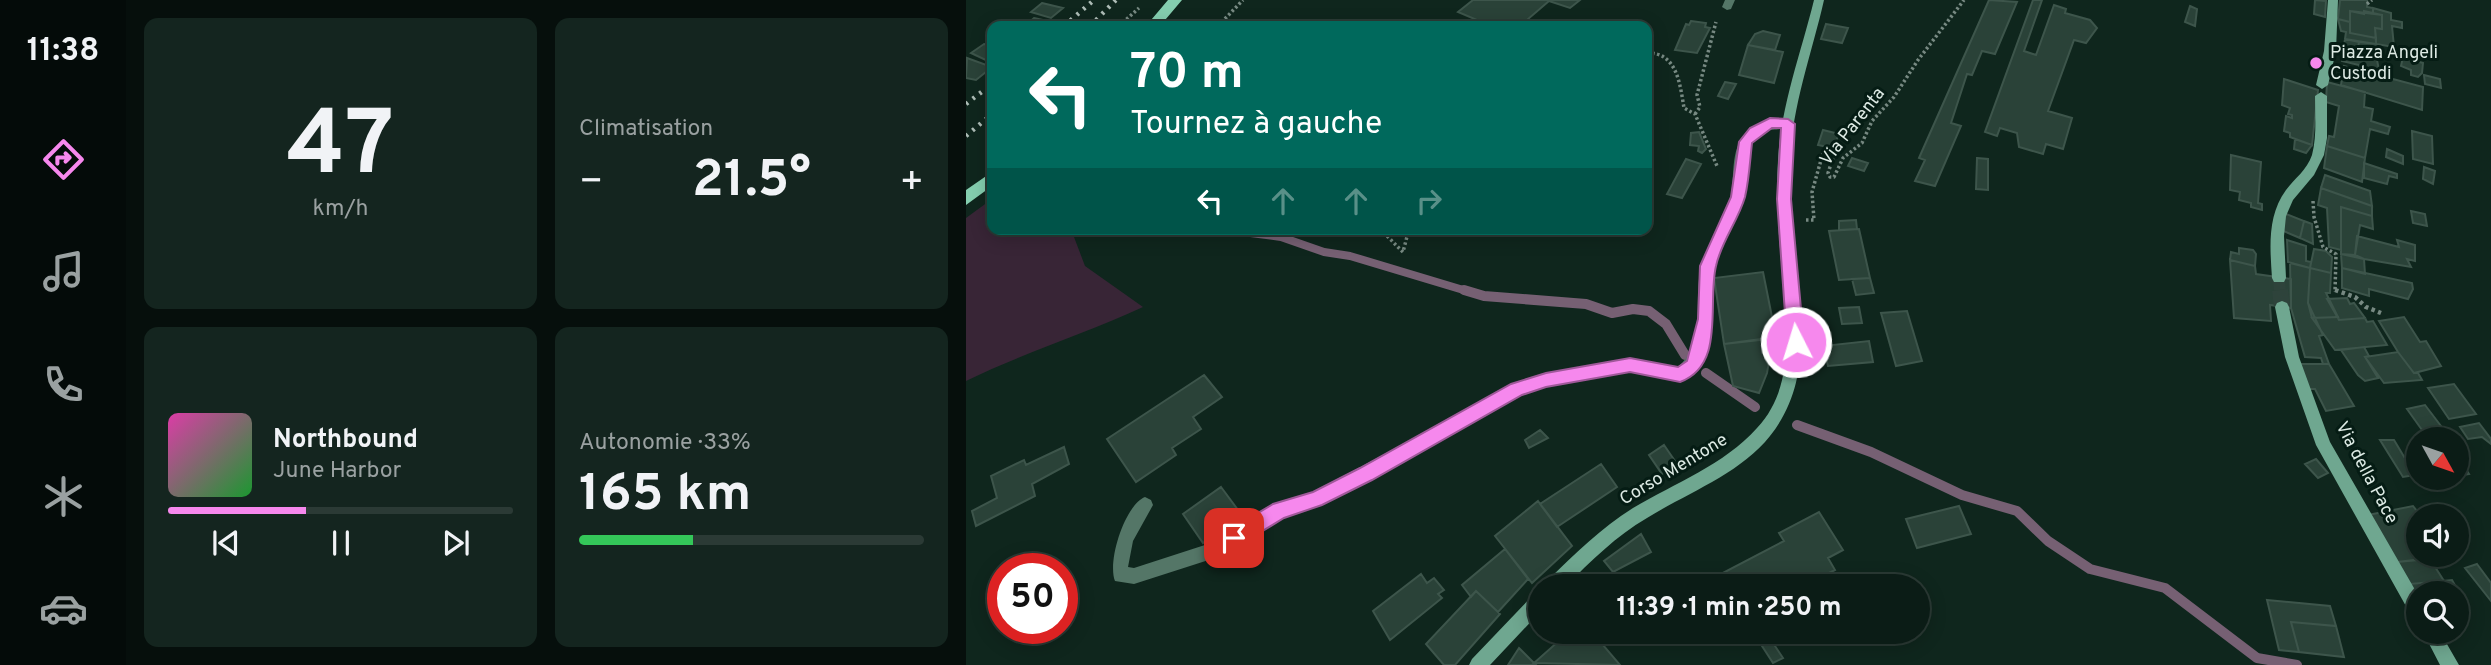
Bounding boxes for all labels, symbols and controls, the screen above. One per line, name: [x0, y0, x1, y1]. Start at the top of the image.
text: 11:38: [27, 32, 99, 72]
place label: Piazza Angeli Custodi: [2330, 42, 2438, 86]
text: 70 m: [1130, 44, 1244, 106]
icon: left: [1015, 49, 1106, 140]
marker: Piazza Angeli Custodi: [2308, 55, 2324, 71]
street label: Via Parenta: [1815, 83, 1891, 171]
text: 47: [287, 92, 394, 207]
text: Tournez à gauche: [1130, 105, 1382, 145]
text: Climatisation: [579, 115, 713, 144]
icon: directions: [39, 135, 88, 184]
text: 21.5°: [692, 149, 811, 215]
text: −: [579, 159, 604, 208]
text: +: [899, 159, 924, 208]
icon: left: [1191, 182, 1229, 220]
icon: ahead: [1264, 182, 1302, 220]
icon: ahead: [1337, 182, 1375, 220]
icon: right: [1410, 182, 1448, 220]
text: km/h: [313, 195, 368, 224]
icon: music: [39, 247, 88, 296]
position arrow: [1759, 305, 1833, 379]
icon: phone: [39, 360, 88, 409]
street label: Via della Pace: [2329, 418, 2403, 528]
text: Northbound: [273, 424, 418, 457]
north arrow: [2406, 427, 2469, 490]
map controls: [2406, 427, 2469, 644]
text: Autonomie · 33%: [579, 429, 751, 458]
street label: Corso Mentone: [1616, 429, 1732, 511]
text: June Harbor: [273, 457, 401, 486]
text: 165 km: [579, 463, 751, 529]
icon: climate: [39, 472, 88, 521]
button: sound: [2406, 504, 2469, 567]
pin: [1204, 508, 1264, 568]
icon: arrive: [1215, 519, 1253, 557]
icon: previous: [207, 524, 245, 562]
icon: pause: [322, 524, 360, 562]
icon: next: [437, 524, 475, 562]
speed limit sign: 50: [987, 553, 1078, 644]
button: search: [2406, 581, 2469, 644]
icon: car: [39, 584, 88, 633]
text: 11:39 · 1 min · 250 m: [1616, 592, 1842, 625]

